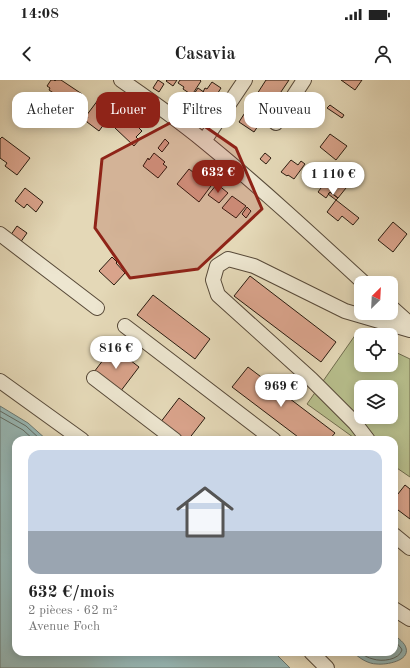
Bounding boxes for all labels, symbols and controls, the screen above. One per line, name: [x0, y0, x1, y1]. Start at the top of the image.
text: 14:08: [20, 7, 59, 22]
icon: back: [16, 43, 38, 65]
icon: person: [372, 43, 394, 65]
text: Casavia: [174, 45, 236, 63]
chip: Acheter: [12, 92, 88, 128]
chip: Louer: [96, 92, 160, 128]
chip: Filtres: [168, 92, 236, 128]
chip: Nouveau: [244, 92, 325, 128]
pin: 632 €: [190, 160, 246, 194]
pin: 1 110 €: [296, 162, 370, 196]
text: 632 €: [201, 166, 235, 179]
text: 1 110 €: [311, 168, 355, 181]
north arrow: [354, 276, 398, 320]
map controls: [354, 276, 398, 424]
button: locate: [354, 328, 398, 372]
pin: 816 €: [88, 336, 144, 370]
text: 816 €: [99, 342, 133, 355]
pin: 969 €: [253, 374, 309, 408]
text: 969 €: [264, 380, 298, 393]
button: layers: [354, 380, 398, 424]
icon: home: [169, 476, 241, 548]
text: 632 €/mois: [28, 584, 114, 601]
text: 2 pièces · 62 m²: [28, 604, 118, 617]
text: Avenue Foch: [28, 620, 100, 633]

